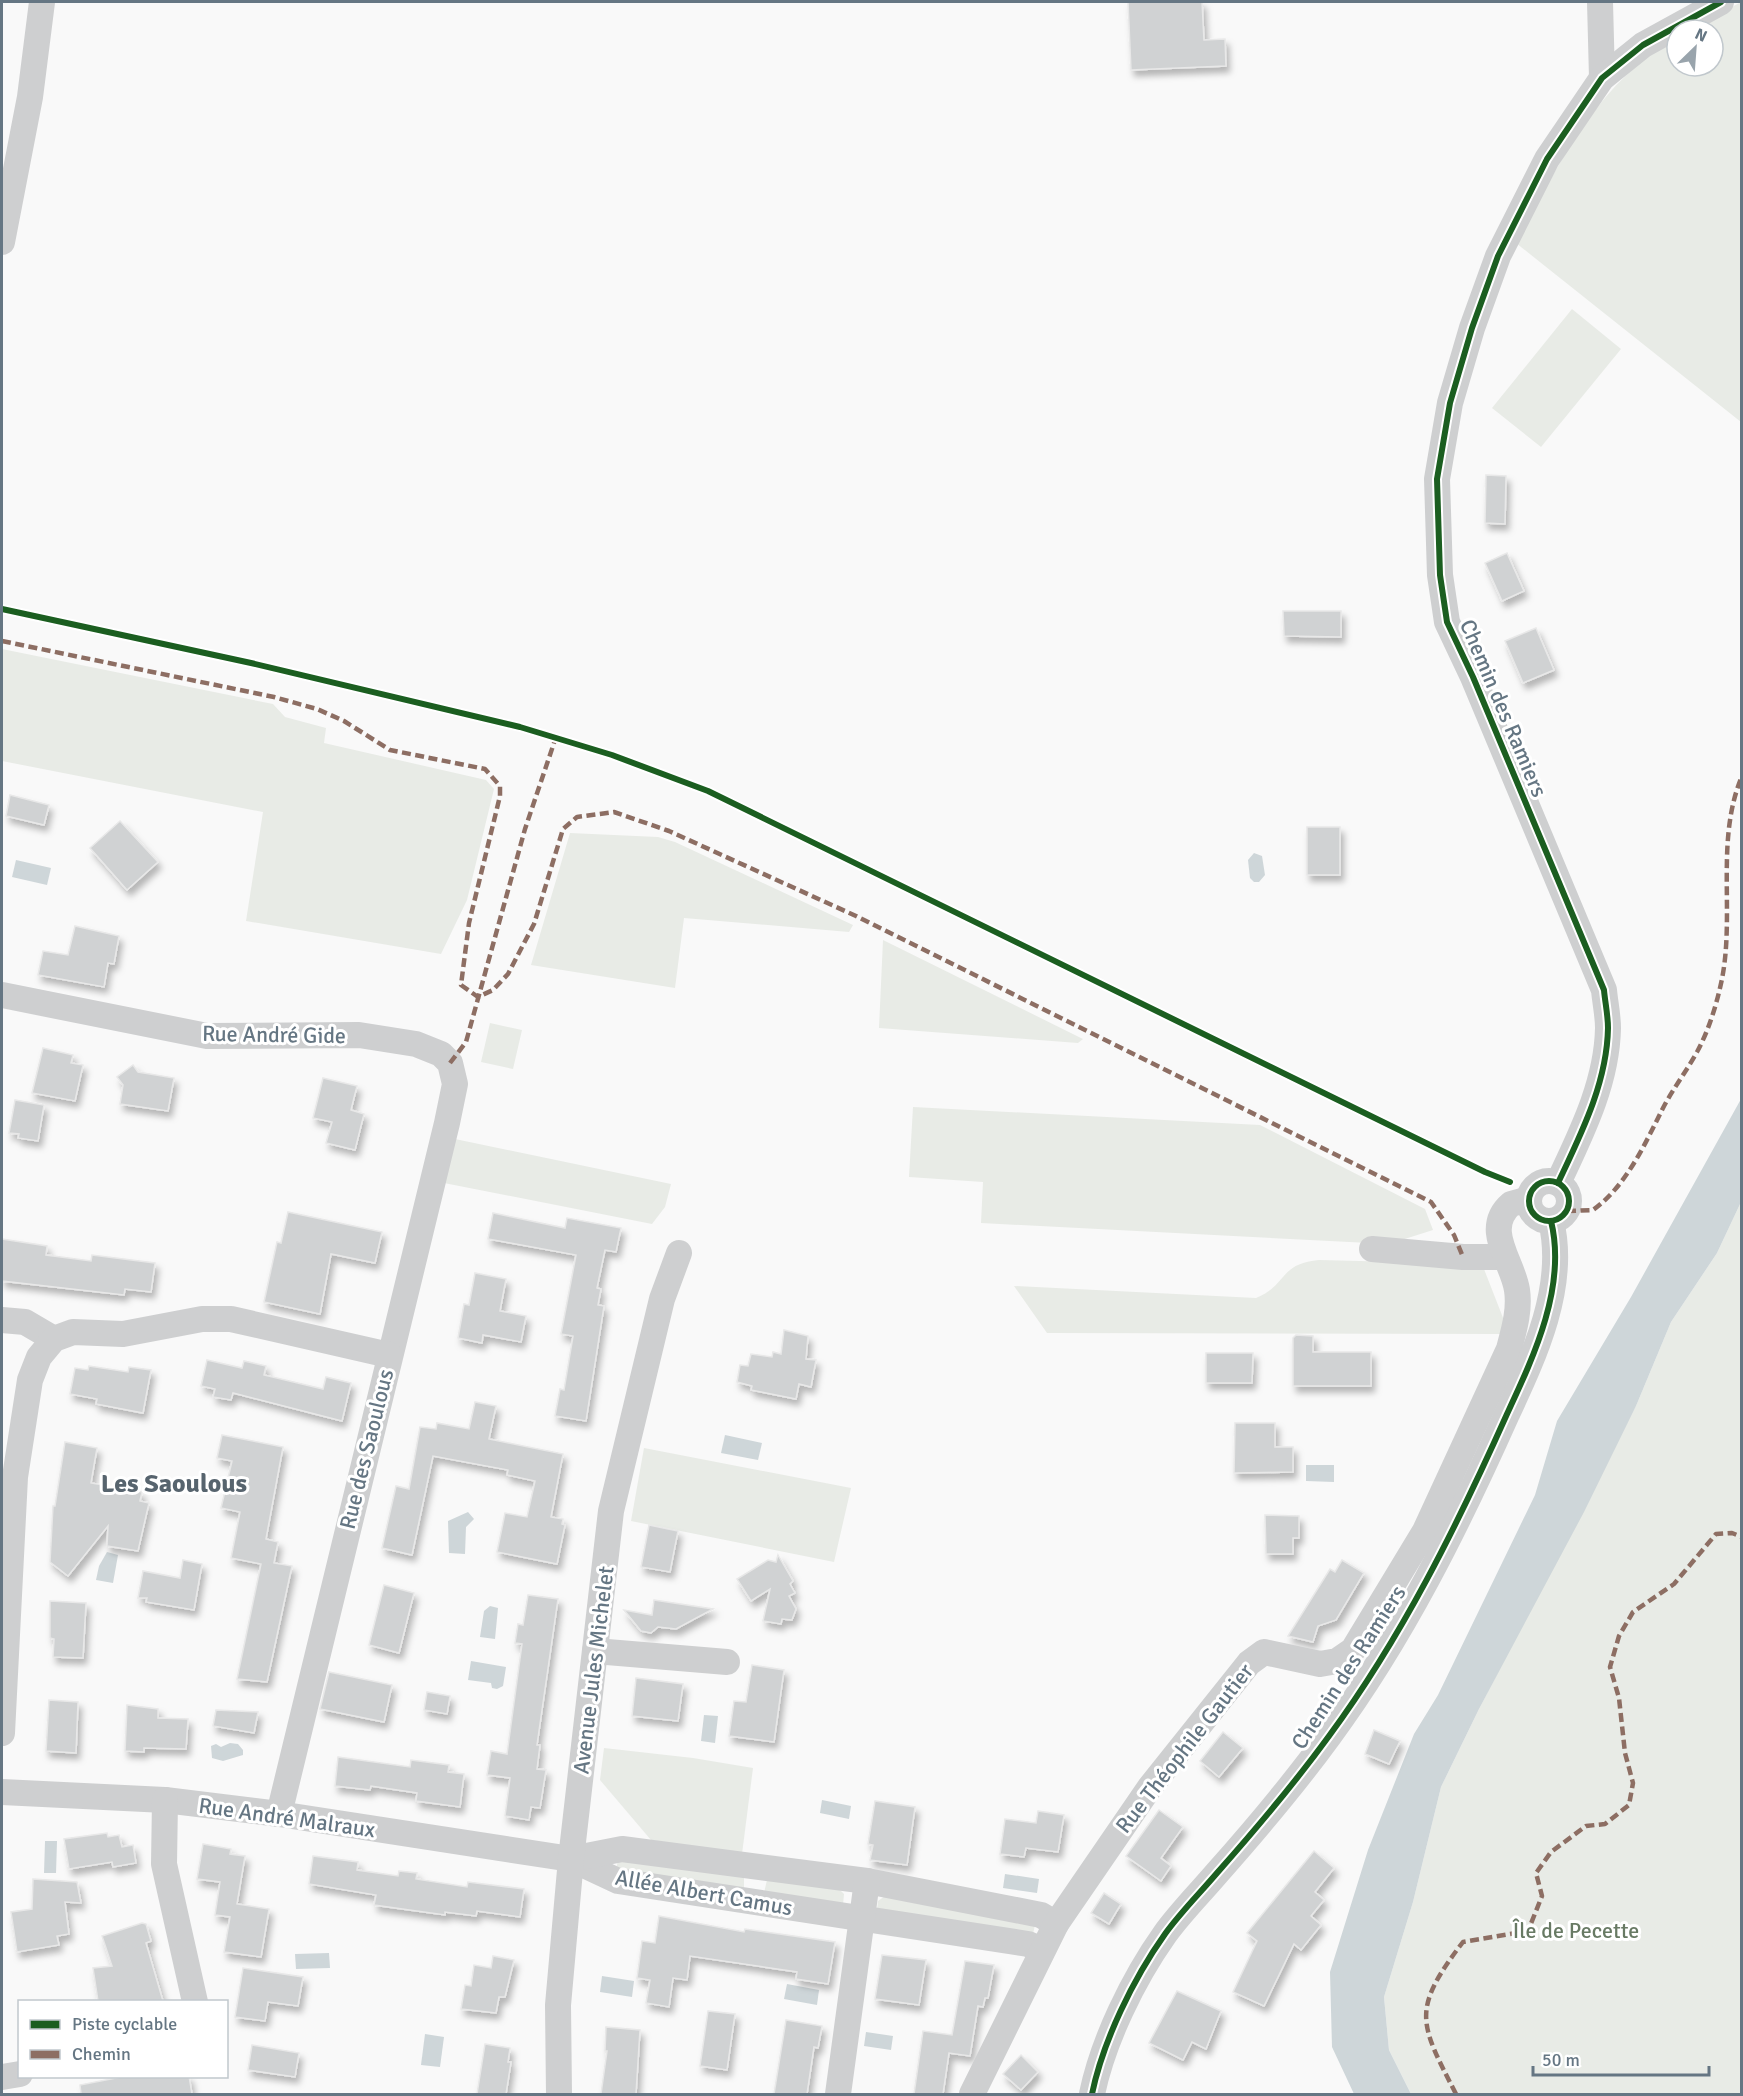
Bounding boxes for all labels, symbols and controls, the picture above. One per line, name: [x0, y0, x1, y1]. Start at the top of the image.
north arrow: [1665, 18, 1725, 78]
text: N: [1692, 24, 1710, 47]
street label: Chemin des Ramiers: [1454, 615, 1553, 801]
street label: Rue André Gide: [202, 1020, 346, 1049]
street label: Rue des Saoulous: [334, 1366, 399, 1532]
district label: Les Saoulous: [101, 1468, 247, 1500]
street label: Avenue Jules Michelet: [567, 1564, 620, 1776]
street label: Chemin des Ramiers: [1285, 1580, 1412, 1754]
street label: Rue Théophile Gautier: [1110, 1658, 1259, 1838]
street label: Rue André Malraux: [197, 1792, 377, 1843]
street label: Allée Albert Camus: [613, 1864, 795, 1921]
park label: Île de Pecette: [1512, 1917, 1639, 1944]
legend: [18, 2000, 228, 2078]
text: Piste cyclable: [72, 2013, 177, 2035]
scale bar: [1533, 2039, 1708, 2077]
text: Chemin: [72, 2043, 131, 2065]
text: 50 m: [1542, 2049, 1580, 2071]

